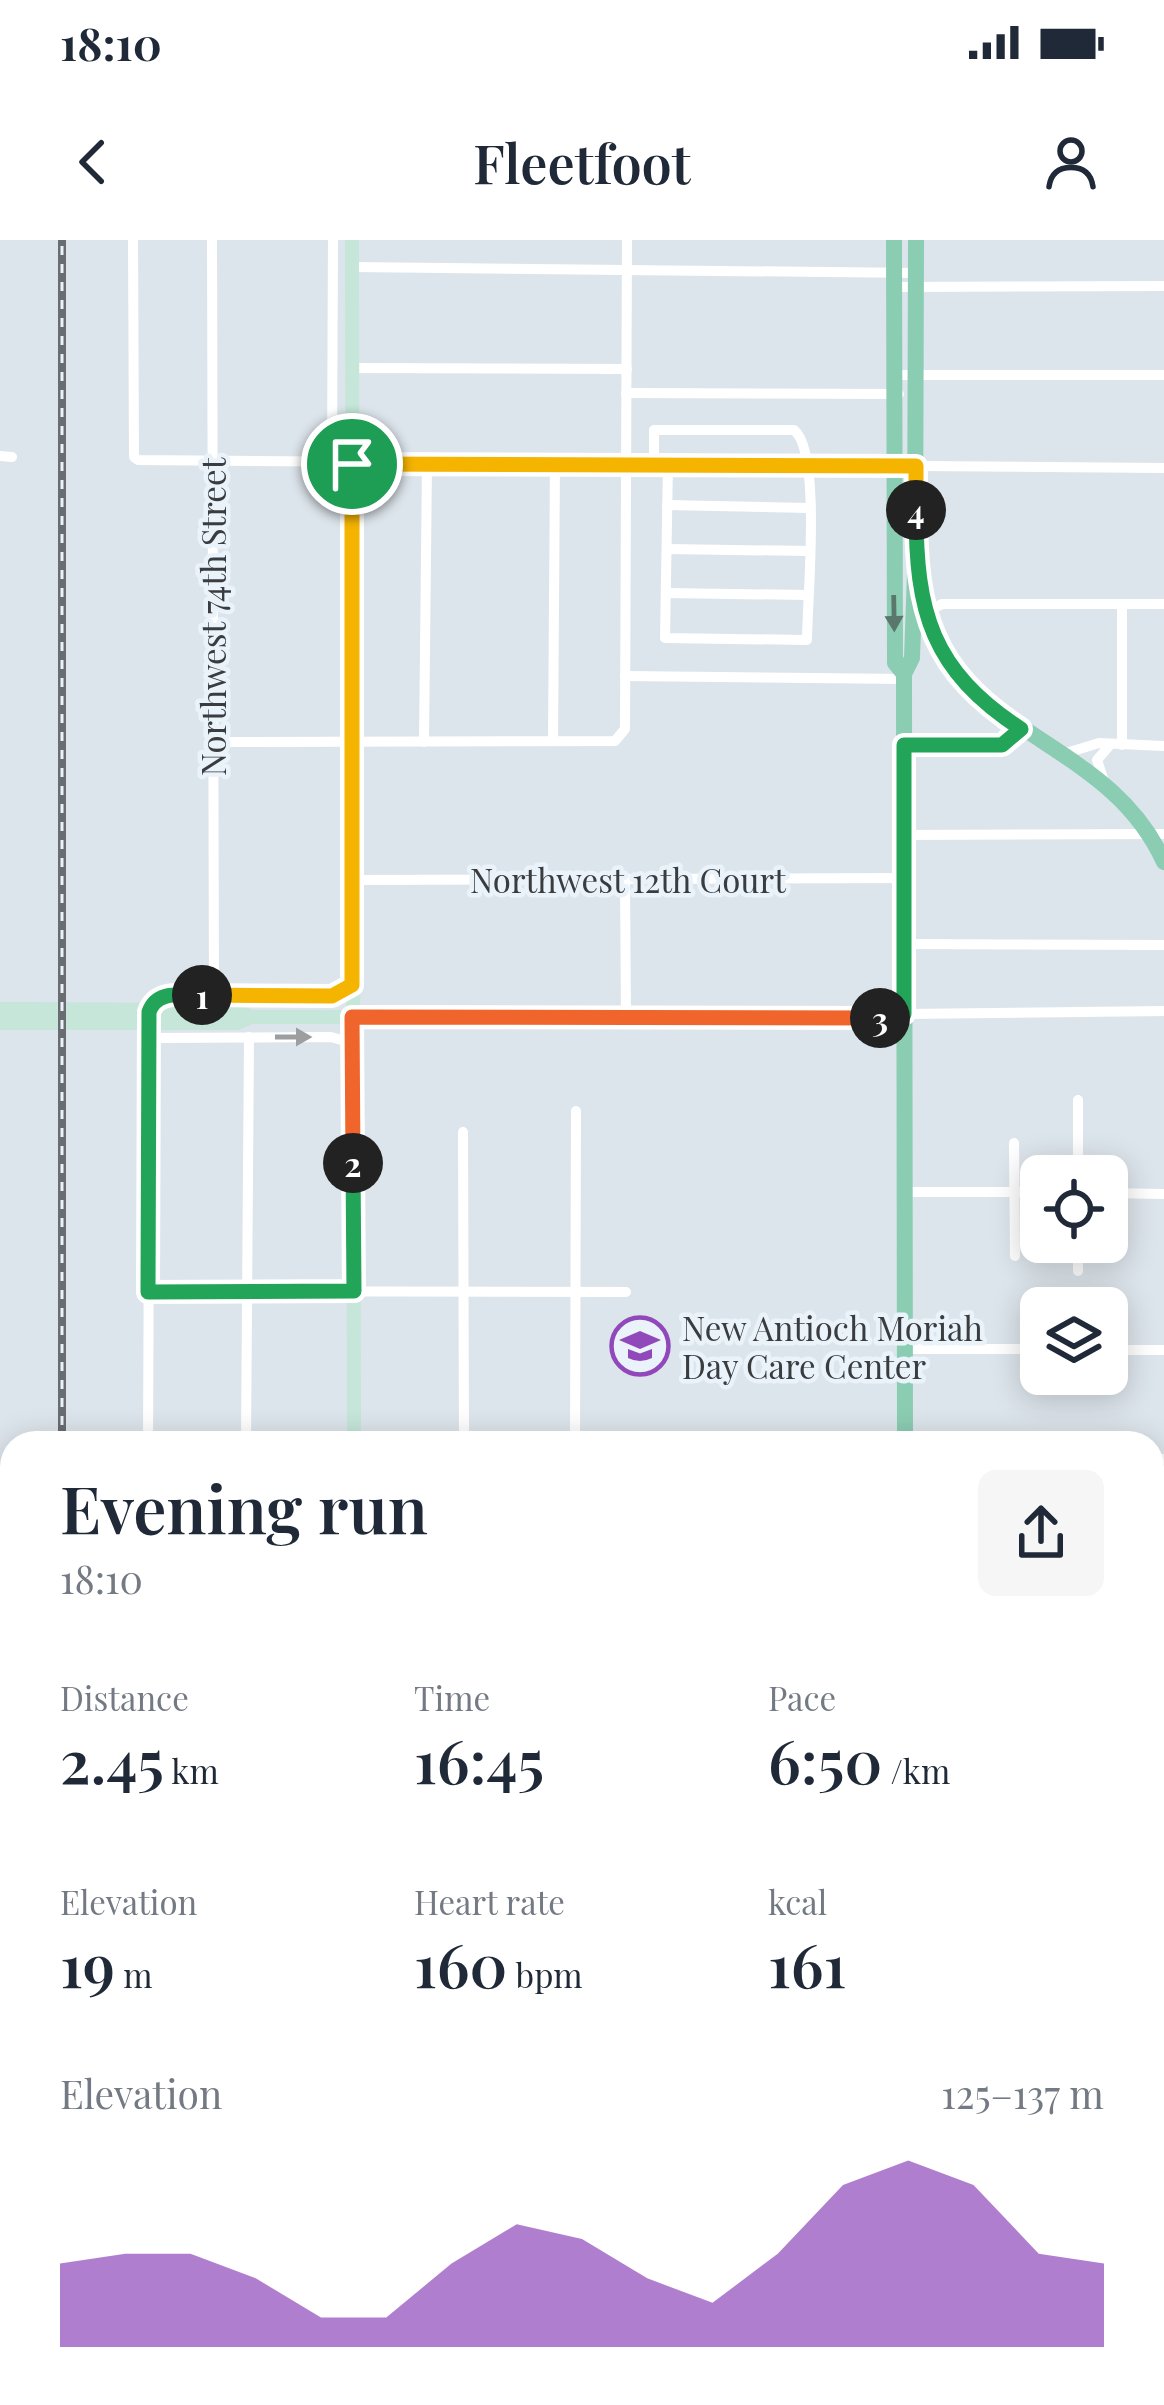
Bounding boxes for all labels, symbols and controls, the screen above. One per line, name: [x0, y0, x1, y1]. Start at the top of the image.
text: 18:10: [60, 12, 162, 72]
text: Fleetfoot: [473, 126, 691, 198]
icon: back: [60, 129, 126, 195]
icon: person: [1038, 129, 1104, 195]
pin: [301, 413, 403, 515]
icon: arrive: [319, 431, 385, 497]
street label: Northwest 74th Street: [190, 456, 234, 776]
pin: 4: [886, 480, 946, 540]
text: 4: [907, 488, 925, 532]
one-way arrow: [885, 595, 904, 633]
street label: Northwest 12th Court: [470, 857, 787, 901]
pin: 1: [172, 965, 232, 1025]
text: 1: [196, 973, 208, 1017]
pin: 3: [850, 988, 910, 1048]
text: 3: [872, 996, 888, 1040]
one-way arrow: [275, 1027, 313, 1047]
pin: 2: [323, 1133, 383, 1193]
text: 2: [344, 1141, 362, 1185]
map controls: [1020, 1155, 1128, 1395]
button: locate: [1020, 1155, 1128, 1263]
button: layers: [1020, 1287, 1128, 1395]
place label: New Antioch Moriah Day Care Center: [682, 1305, 983, 1387]
school or university icon: New Antioch Moriah Day Care Center: [609, 1315, 671, 1377]
text: Evening run: [60, 1463, 428, 1551]
button: share: [978, 1470, 1104, 1596]
text: 18:10: [60, 1552, 143, 1604]
text: Distance: [60, 1675, 189, 1719]
text: Time: [414, 1675, 490, 1719]
text: Pace: [768, 1675, 836, 1719]
text: 2.45: [60, 1719, 164, 1799]
text: 16:45: [414, 1719, 544, 1799]
text: 6:50: [768, 1719, 882, 1799]
text: km: [164, 1748, 219, 1792]
text: /km: [882, 1748, 950, 1792]
text: Elevation: [60, 1879, 197, 1923]
text: Heart rate: [414, 1879, 565, 1923]
text: kcal: [768, 1879, 827, 1923]
text: 19: [60, 1923, 115, 2003]
text: 160: [414, 1923, 507, 2003]
text: 161: [768, 1923, 846, 2003]
text: m: [115, 1952, 153, 1996]
text: bpm: [507, 1952, 583, 1996]
text: Elevation: [60, 2067, 222, 2119]
text: 125–137 m: [941, 2067, 1104, 2119]

